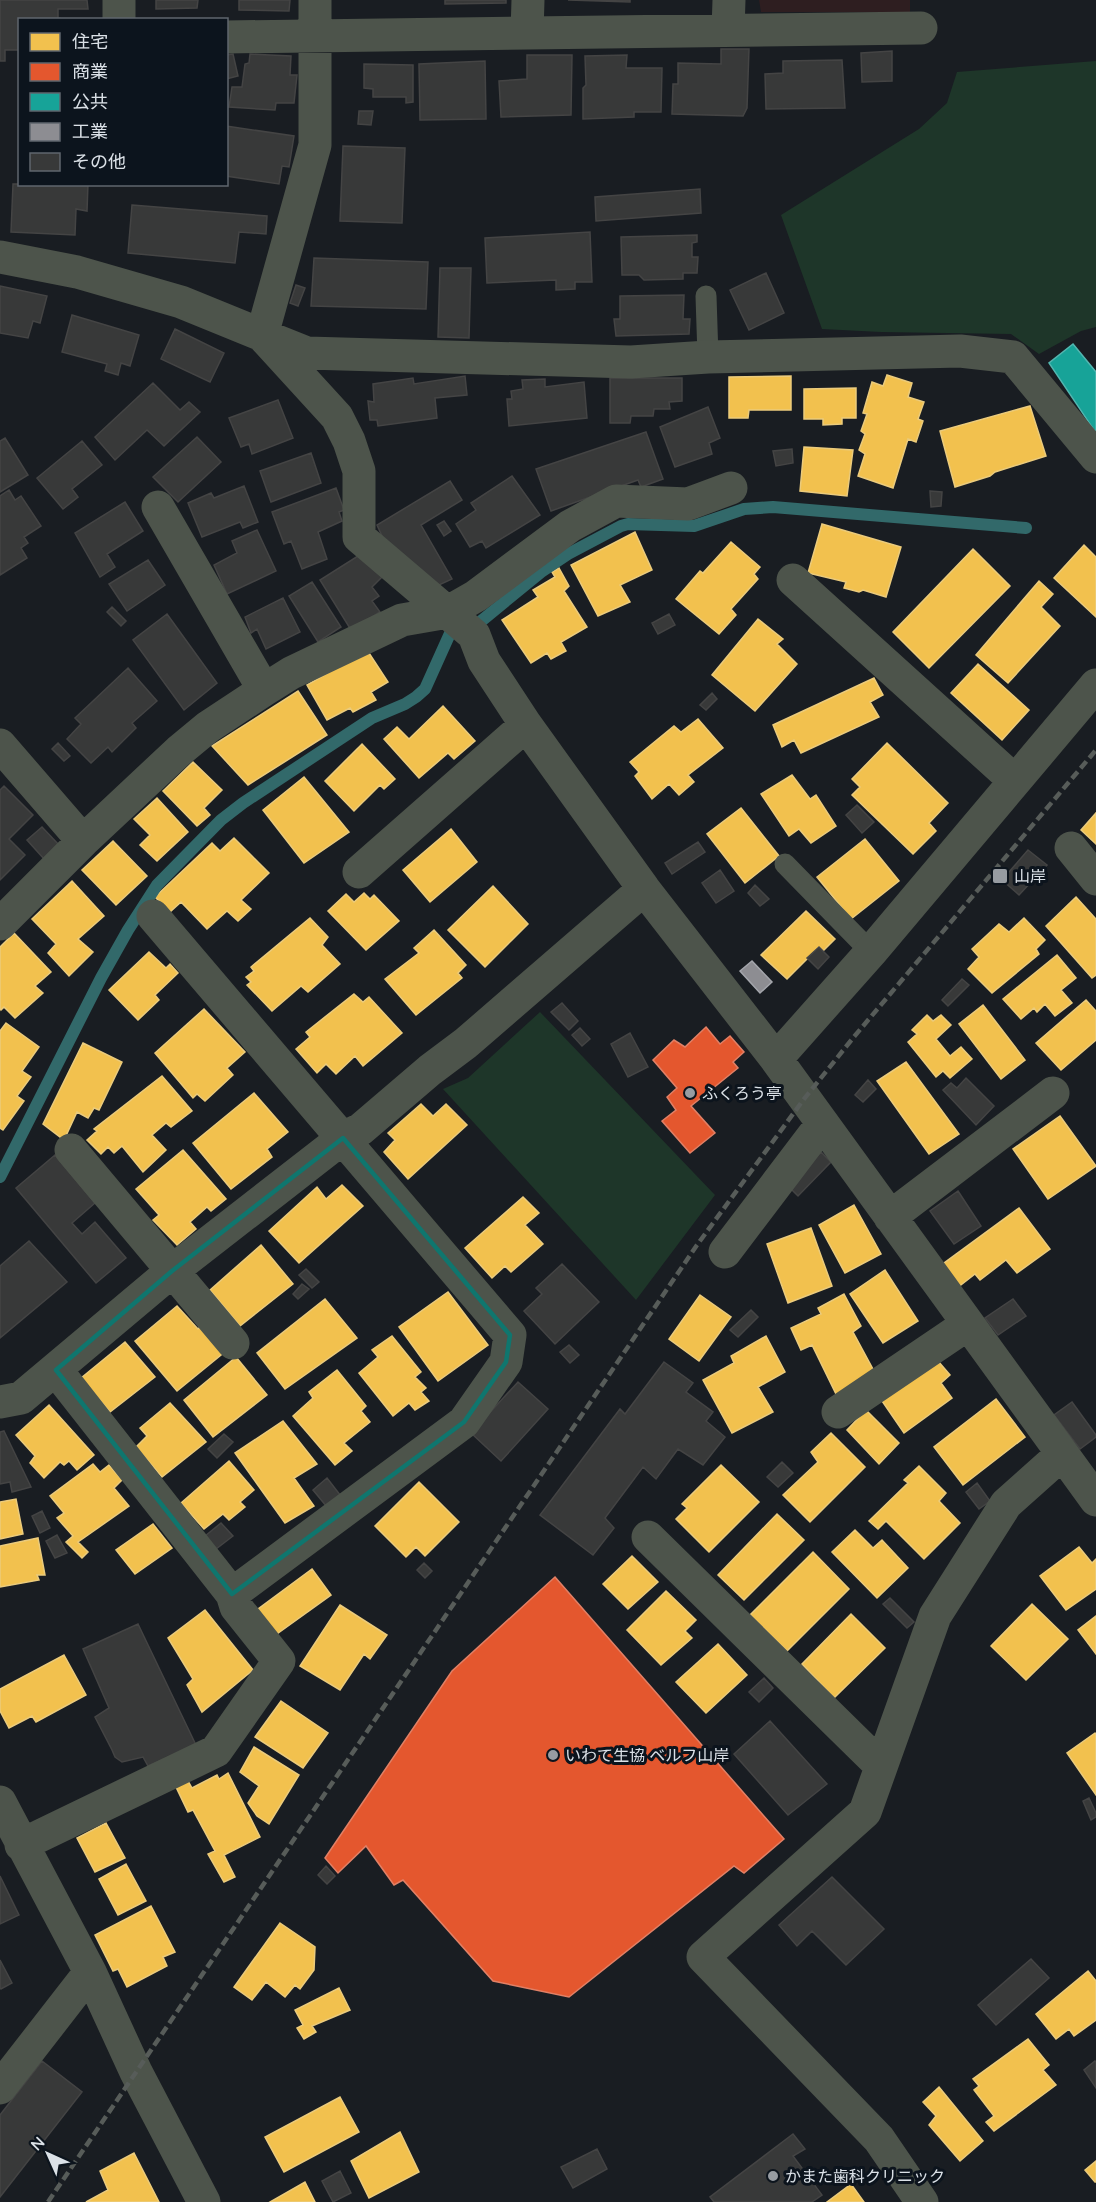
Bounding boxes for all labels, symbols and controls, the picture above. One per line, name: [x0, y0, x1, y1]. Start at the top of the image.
legend: [18, 18, 228, 186]
text: 住宅: [72, 30, 108, 53]
text: 商業: [72, 60, 108, 83]
text: 公共: [72, 90, 108, 113]
text: 工業: [72, 120, 108, 143]
text: その他: [72, 150, 126, 173]
place label: 山岸: [1014, 866, 1046, 886]
marker: 山岸: [991, 867, 1009, 885]
place label: ふくろう亭: [702, 1083, 782, 1103]
marker: ふくろう亭: [683, 1086, 697, 1100]
place label: いわて生協 ベルフ山岸: [565, 1745, 729, 1765]
marker: いわて生協 ベルフ山岸: [546, 1748, 560, 1762]
north arrow: [18, 2124, 78, 2184]
text: N: [26, 2132, 49, 2155]
place label: かまた歯科クリニック: [785, 2166, 945, 2186]
marker: かまた歯科クリニック: [766, 2169, 780, 2183]

